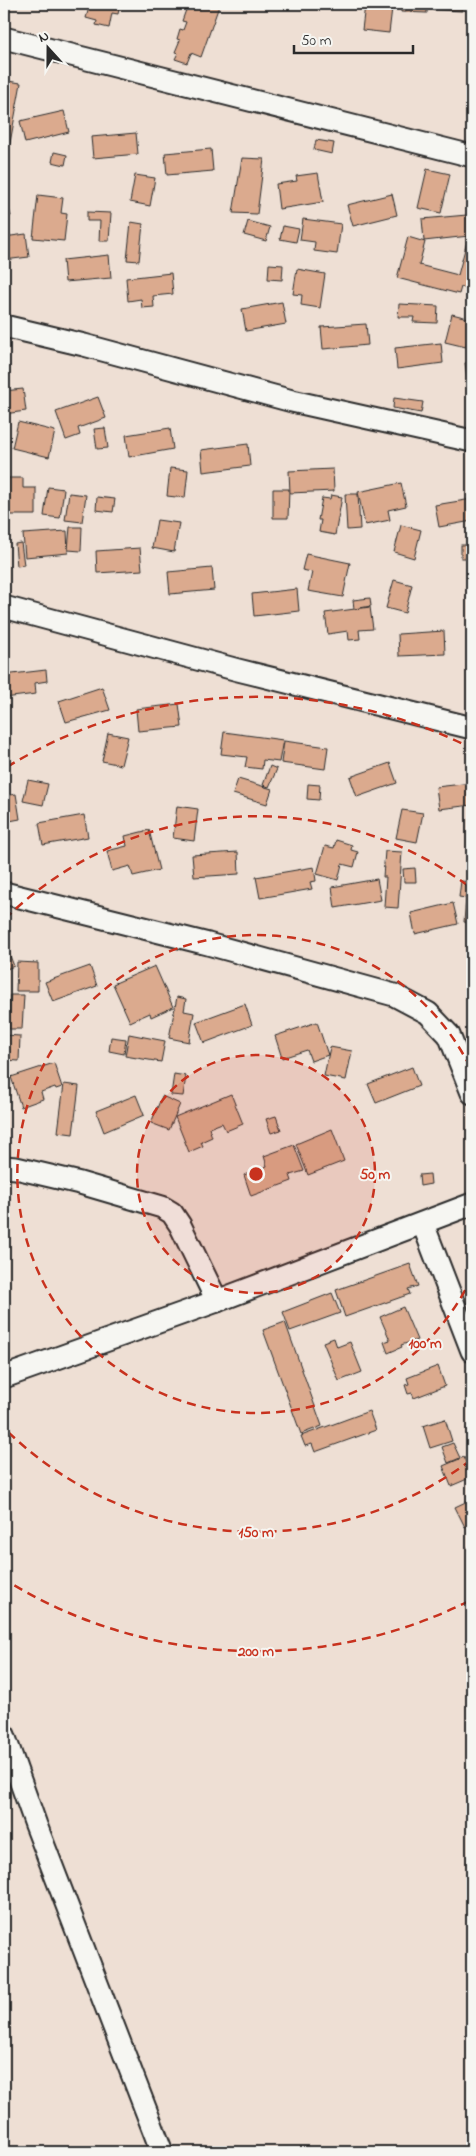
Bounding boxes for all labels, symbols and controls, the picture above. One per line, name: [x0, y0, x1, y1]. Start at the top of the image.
north arrow: [22, 22, 72, 72]
scale bar: [294, 22, 412, 54]
text: N: [36, 26, 52, 49]
text: 50 m: [301, 30, 332, 52]
text: 50 m: [360, 1164, 391, 1186]
centre of rings: [247, 1165, 265, 1183]
text: 100 m: [408, 1333, 442, 1355]
text: 150 m: [238, 1522, 274, 1544]
text: 200 m: [237, 1641, 274, 1663]

